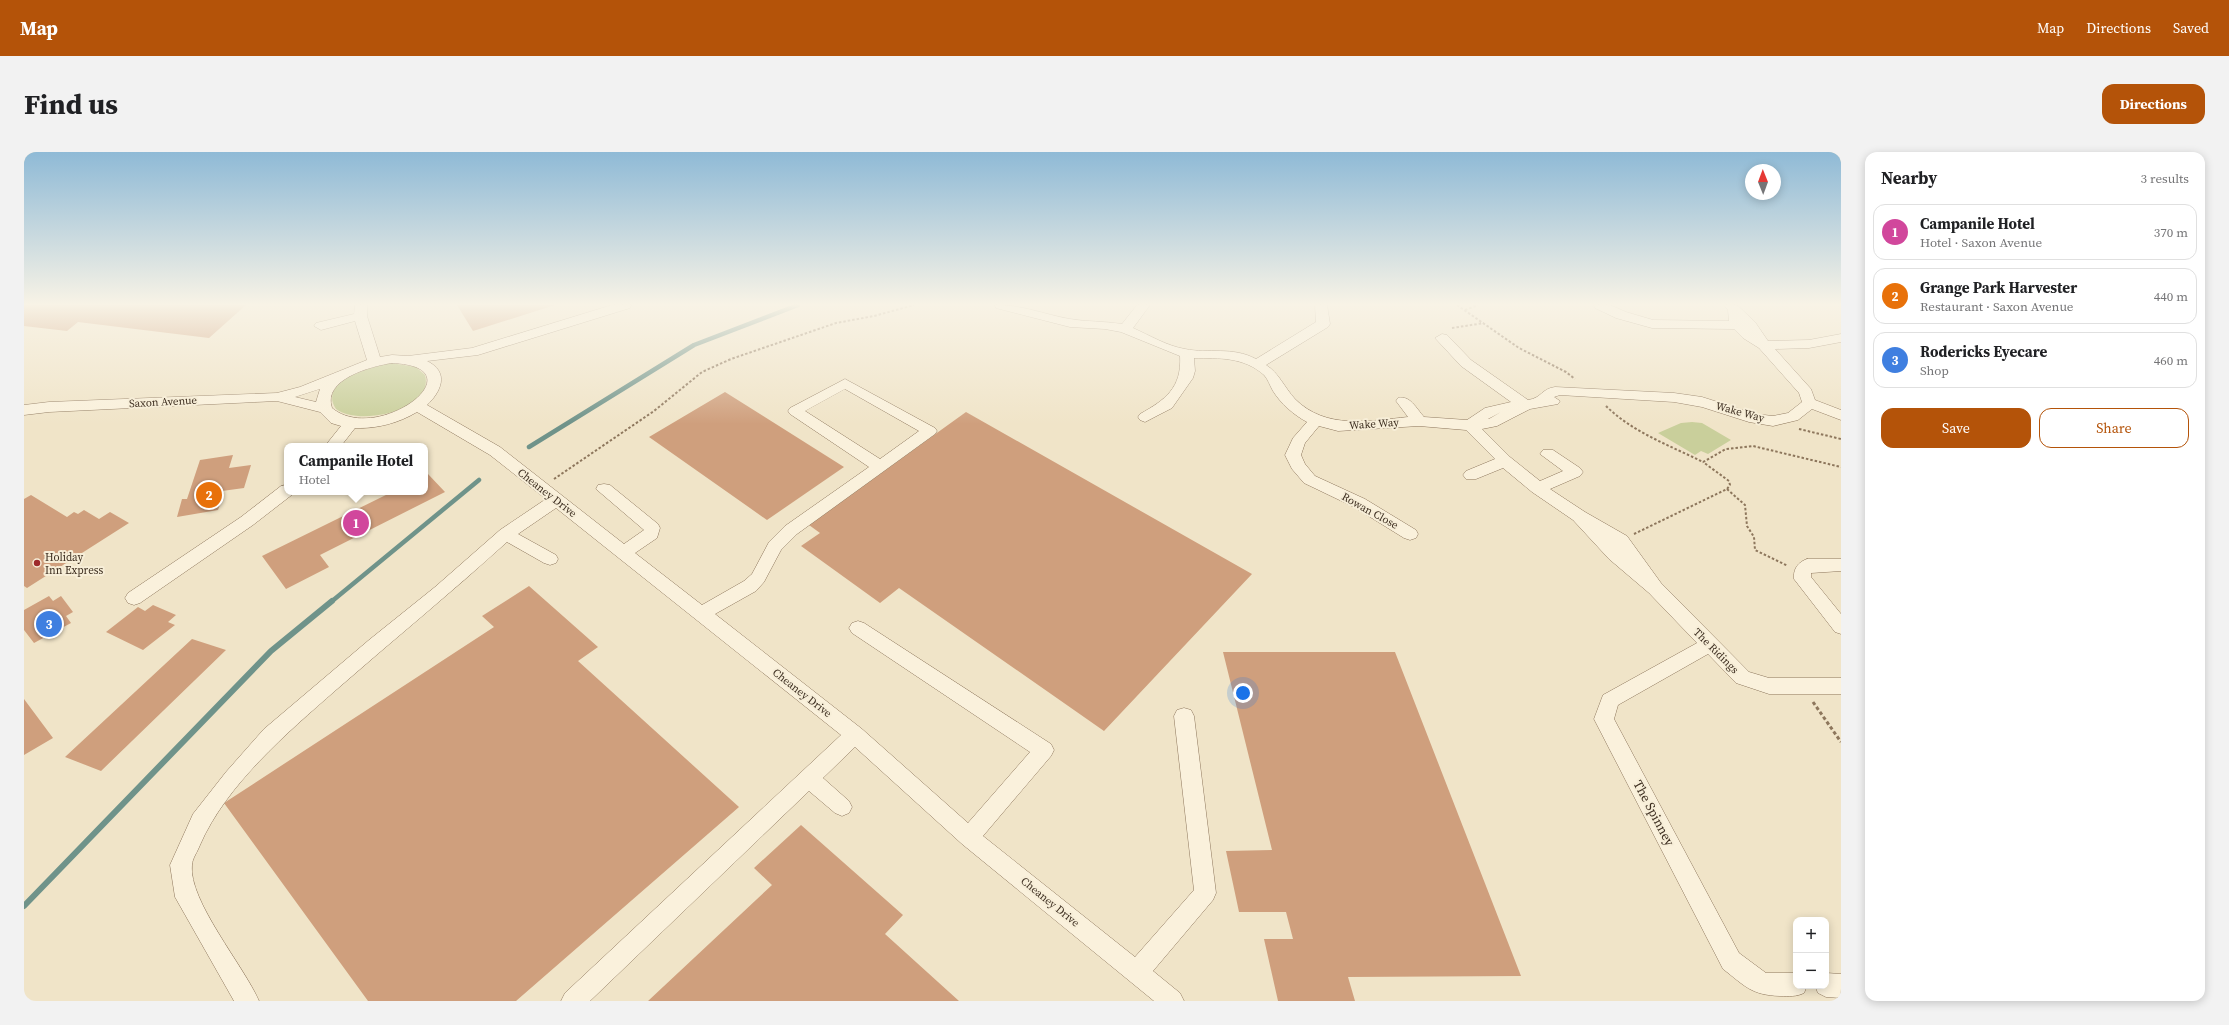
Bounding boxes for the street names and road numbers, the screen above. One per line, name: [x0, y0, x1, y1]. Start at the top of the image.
street label: Saxon Avenue: [129, 393, 198, 411]
street label: Wake Way: [1714, 398, 1766, 426]
street label: Wake Way: [1349, 415, 1400, 433]
street label: Cheaney Drive: [514, 465, 580, 521]
street label: Rowan Close: [1339, 489, 1401, 533]
street label: The Ridings: [1690, 625, 1742, 677]
street label: Cheaney Drive: [769, 665, 835, 721]
street label: The Spinney: [1630, 777, 1679, 849]
street label: Cheaney Drive: [1018, 874, 1083, 931]

